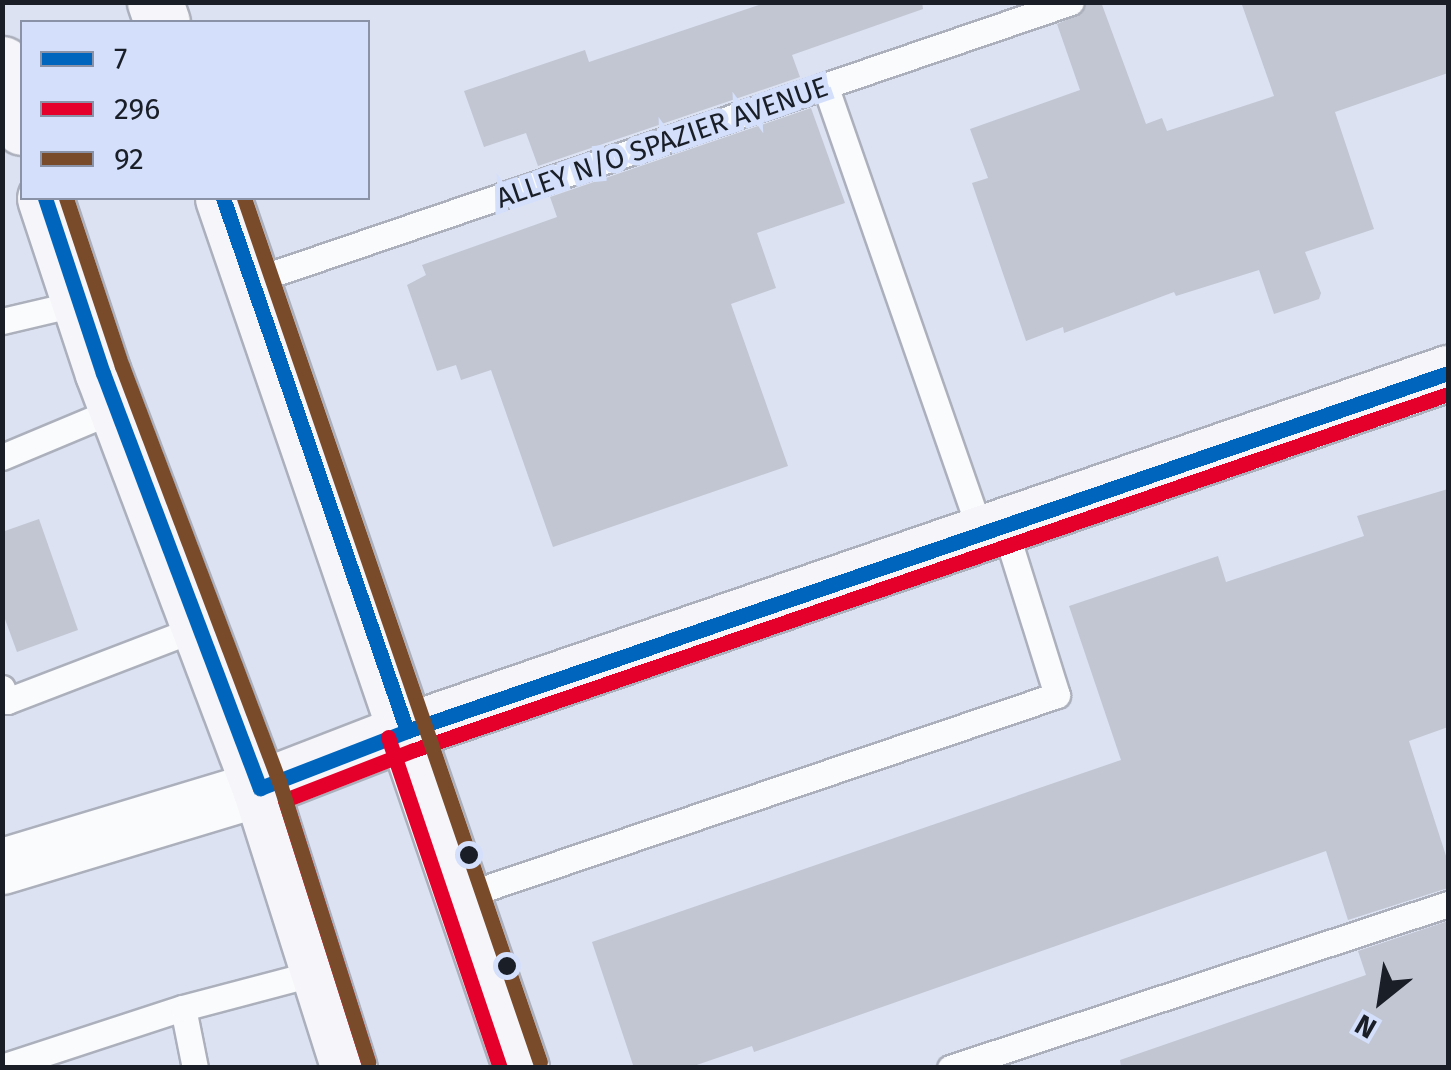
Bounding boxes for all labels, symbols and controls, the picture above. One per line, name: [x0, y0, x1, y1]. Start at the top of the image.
legend: [20, 20, 370, 200]
text: 7: [114, 41, 127, 77]
street label: ALLEY N/O SPAZIER AVENUE: [492, 70, 832, 216]
text: 296: [114, 91, 160, 127]
text: 92: [114, 141, 144, 177]
unlabelled marker: [459, 845, 479, 865]
north arrow: [1331, 950, 1431, 1050]
unlabelled marker: [497, 956, 517, 976]
text: N: [1349, 1007, 1382, 1045]

